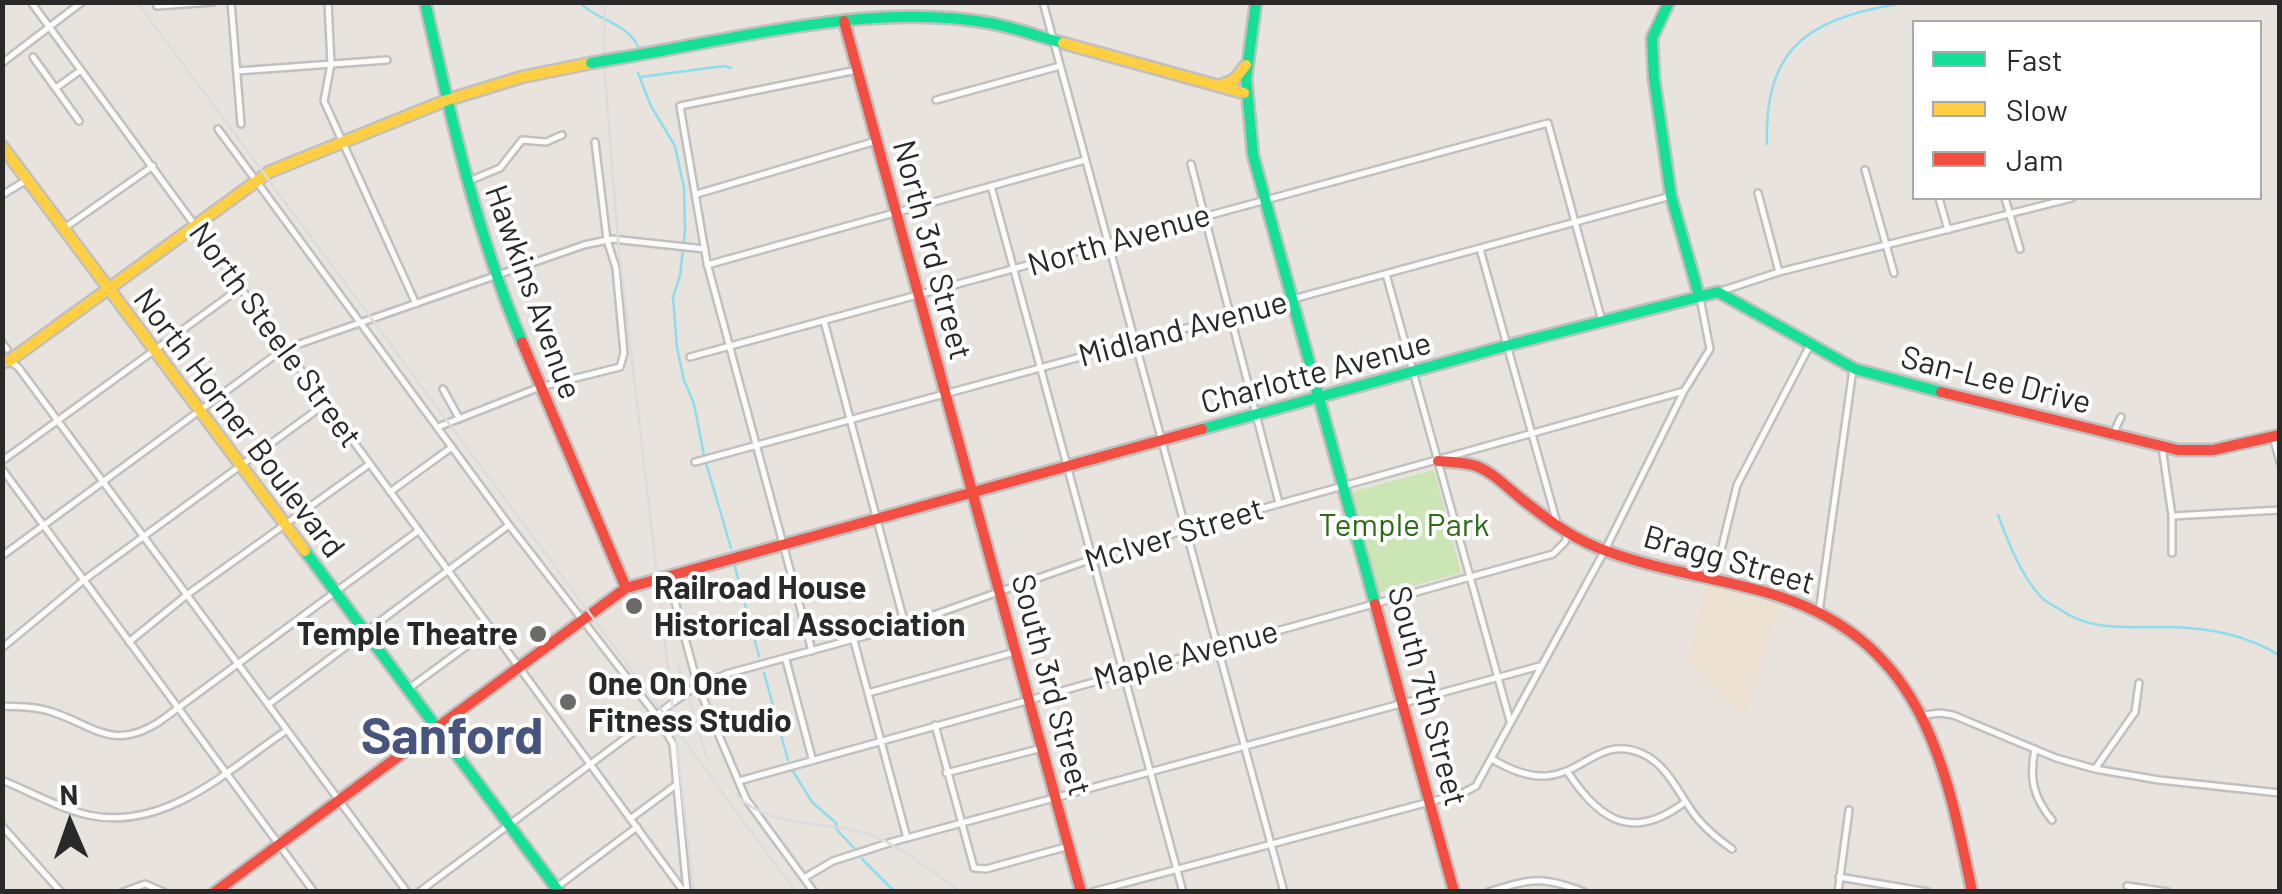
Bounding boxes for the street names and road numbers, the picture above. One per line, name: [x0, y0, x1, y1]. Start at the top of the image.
street label: North 3rd Street: [884, 136, 980, 364]
street label: Hawkins Avenue: [476, 180, 590, 404]
street label: North Avenue: [1023, 196, 1215, 284]
street label: North Steele Street: [181, 215, 369, 455]
street label: North Horner Boulevard: [125, 281, 353, 565]
street label: Midland Avenue: [1074, 283, 1292, 375]
street label: Charlotte Avenue: [1196, 324, 1436, 422]
street label: San-Lee Drive: [1897, 338, 2095, 422]
street label: McIver Street: [1080, 490, 1268, 580]
street label: Bragg Street: [1639, 517, 1819, 603]
street label: South 3rd Street: [1003, 570, 1099, 800]
street label: South 7th Street: [1379, 582, 1475, 810]
street label: Maple Avenue: [1090, 612, 1282, 698]

